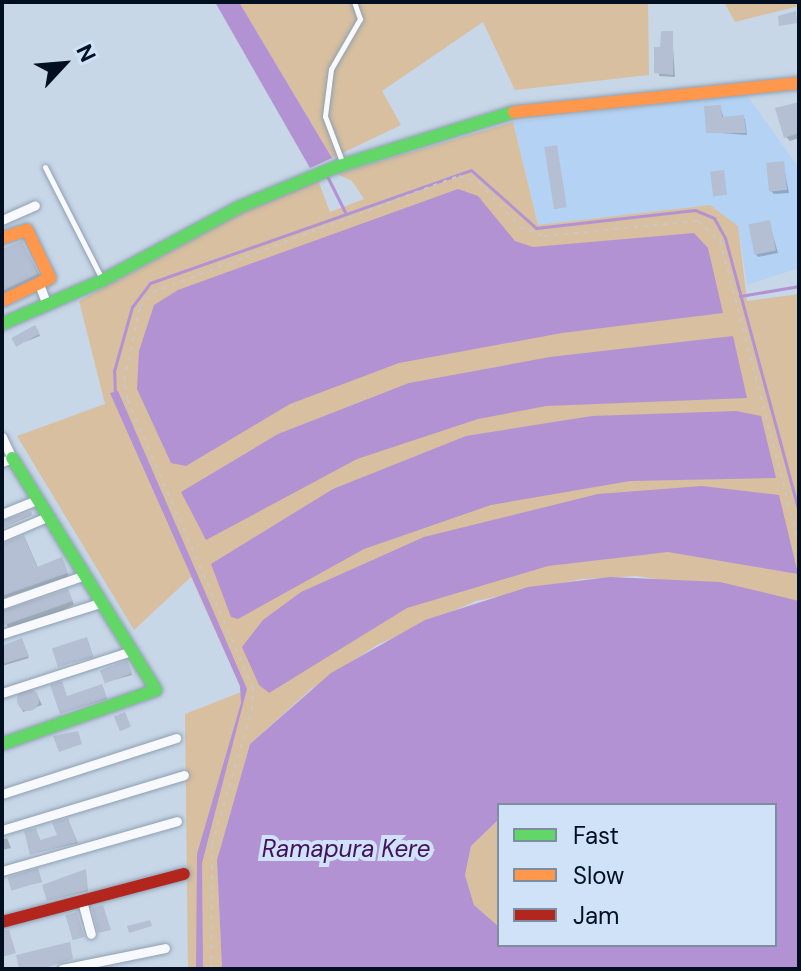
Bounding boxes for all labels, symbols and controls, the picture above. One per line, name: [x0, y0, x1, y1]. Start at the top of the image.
north arrow: [24, 24, 104, 104]
text: N: [69, 40, 103, 67]
legend: [497, 803, 777, 947]
text: Fast: [573, 820, 619, 851]
water label: Ramapura Kere: [262, 835, 430, 863]
text: Slow: [573, 860, 624, 891]
text: Jam: [573, 900, 619, 931]

